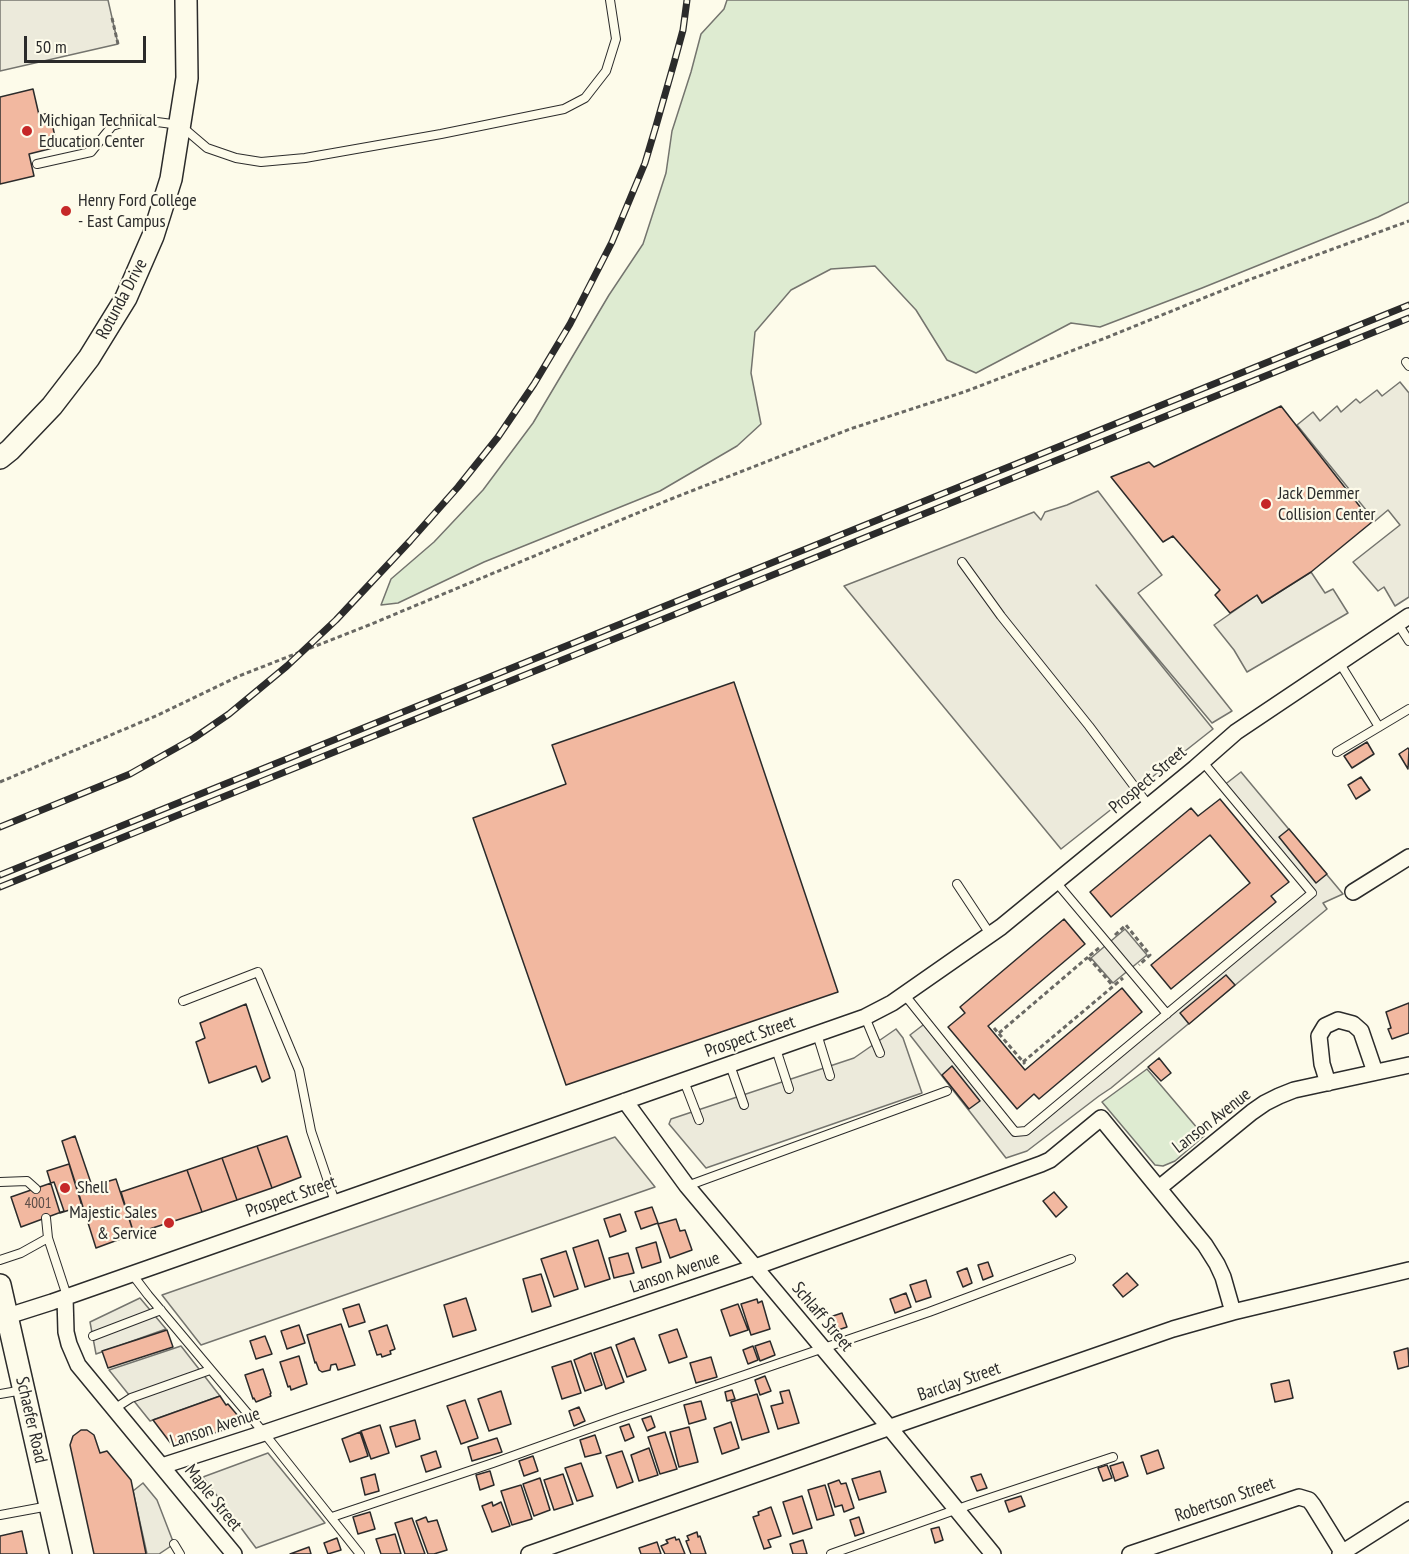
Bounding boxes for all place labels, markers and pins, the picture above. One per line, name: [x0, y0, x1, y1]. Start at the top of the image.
place label: Michigan Technical Education Center: [39, 110, 157, 152]
marker: Michigan Technical Education Center: [20, 124, 34, 138]
place label: Henry Ford College - East Campus: [78, 190, 197, 232]
marker: Henry Ford College - East Campus: [59, 204, 73, 218]
place label: Jack Demmer Collision Center: [1278, 483, 1376, 526]
marker: Jack Demmer Collision Center: [1259, 497, 1273, 511]
place label: Shell: [77, 1177, 108, 1199]
marker: Shell: [58, 1181, 72, 1195]
place label: Majestic Sales & Service: [69, 1202, 157, 1244]
marker: Majestic Sales & Service: [162, 1216, 176, 1230]

